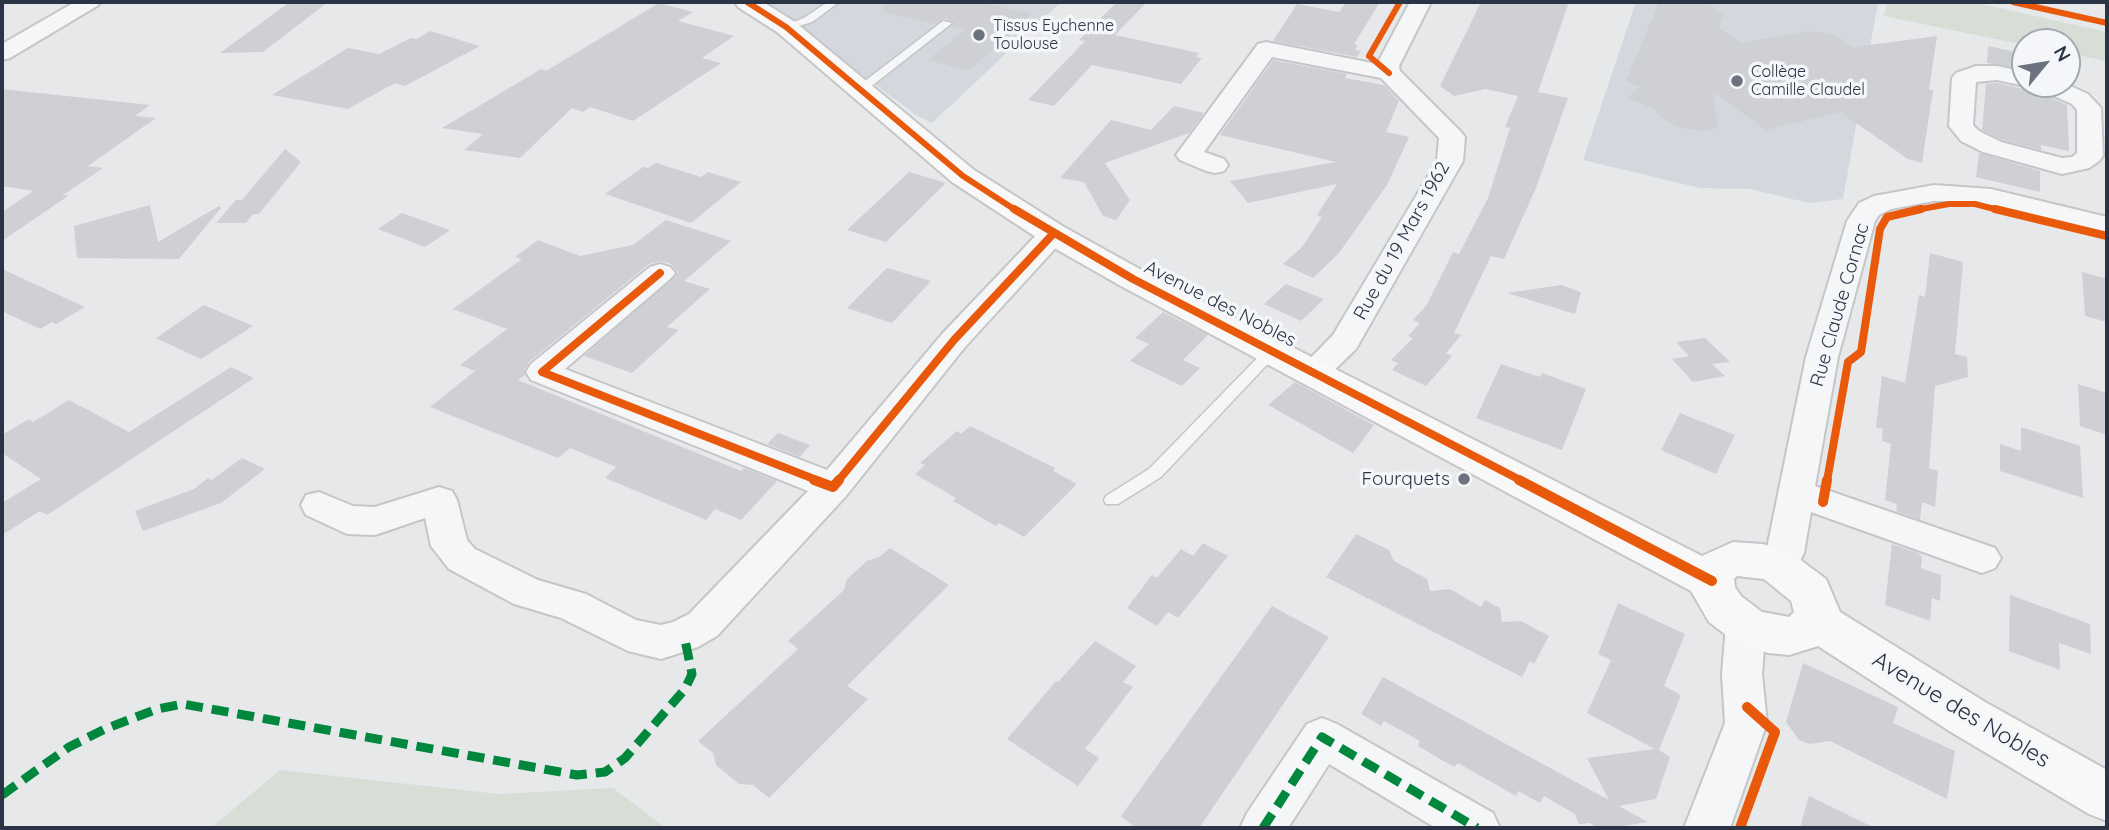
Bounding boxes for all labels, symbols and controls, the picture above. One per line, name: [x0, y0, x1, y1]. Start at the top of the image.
place label: Tissus Eychenne Toulouse: [993, 16, 1114, 54]
marker: Tissus Eychenne Toulouse: [971, 27, 987, 43]
north arrow: [2011, 28, 2081, 98]
text: N: [2049, 41, 2076, 66]
place label: Collège Camille Claudel: [1751, 62, 1865, 100]
marker: Collège Camille Claudel: [1729, 73, 1745, 89]
street label: Rue du 19 Mars 1962: [1349, 158, 1455, 324]
street label: Rue Claude Cornac: [1806, 221, 1874, 389]
street label: Avenue des Nobles: [1140, 256, 1300, 352]
place label: Fourquets: [1362, 468, 1450, 490]
marker: Fourquets: [1456, 471, 1472, 487]
street label: Avenue des Nobles: [1867, 646, 2055, 774]

